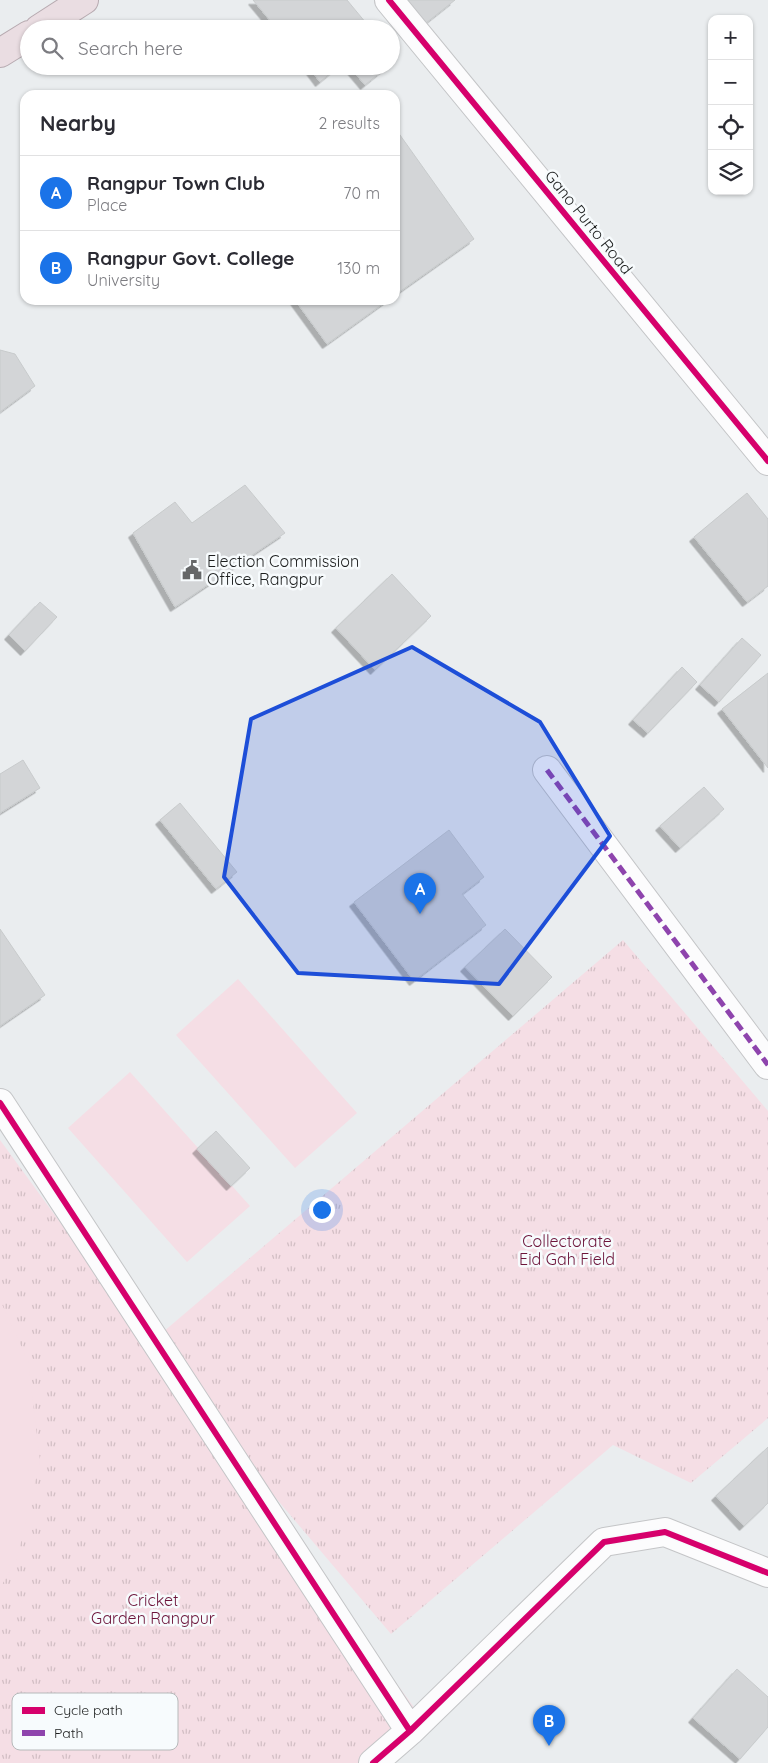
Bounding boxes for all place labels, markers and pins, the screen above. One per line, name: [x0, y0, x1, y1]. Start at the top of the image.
place label: Election Commission Office, Rangpur: [207, 551, 359, 589]
public building icon: Election Commission Office, Rangpur: [181, 559, 203, 581]
pin: A: [404, 873, 436, 914]
pin: B: [533, 1705, 565, 1746]

